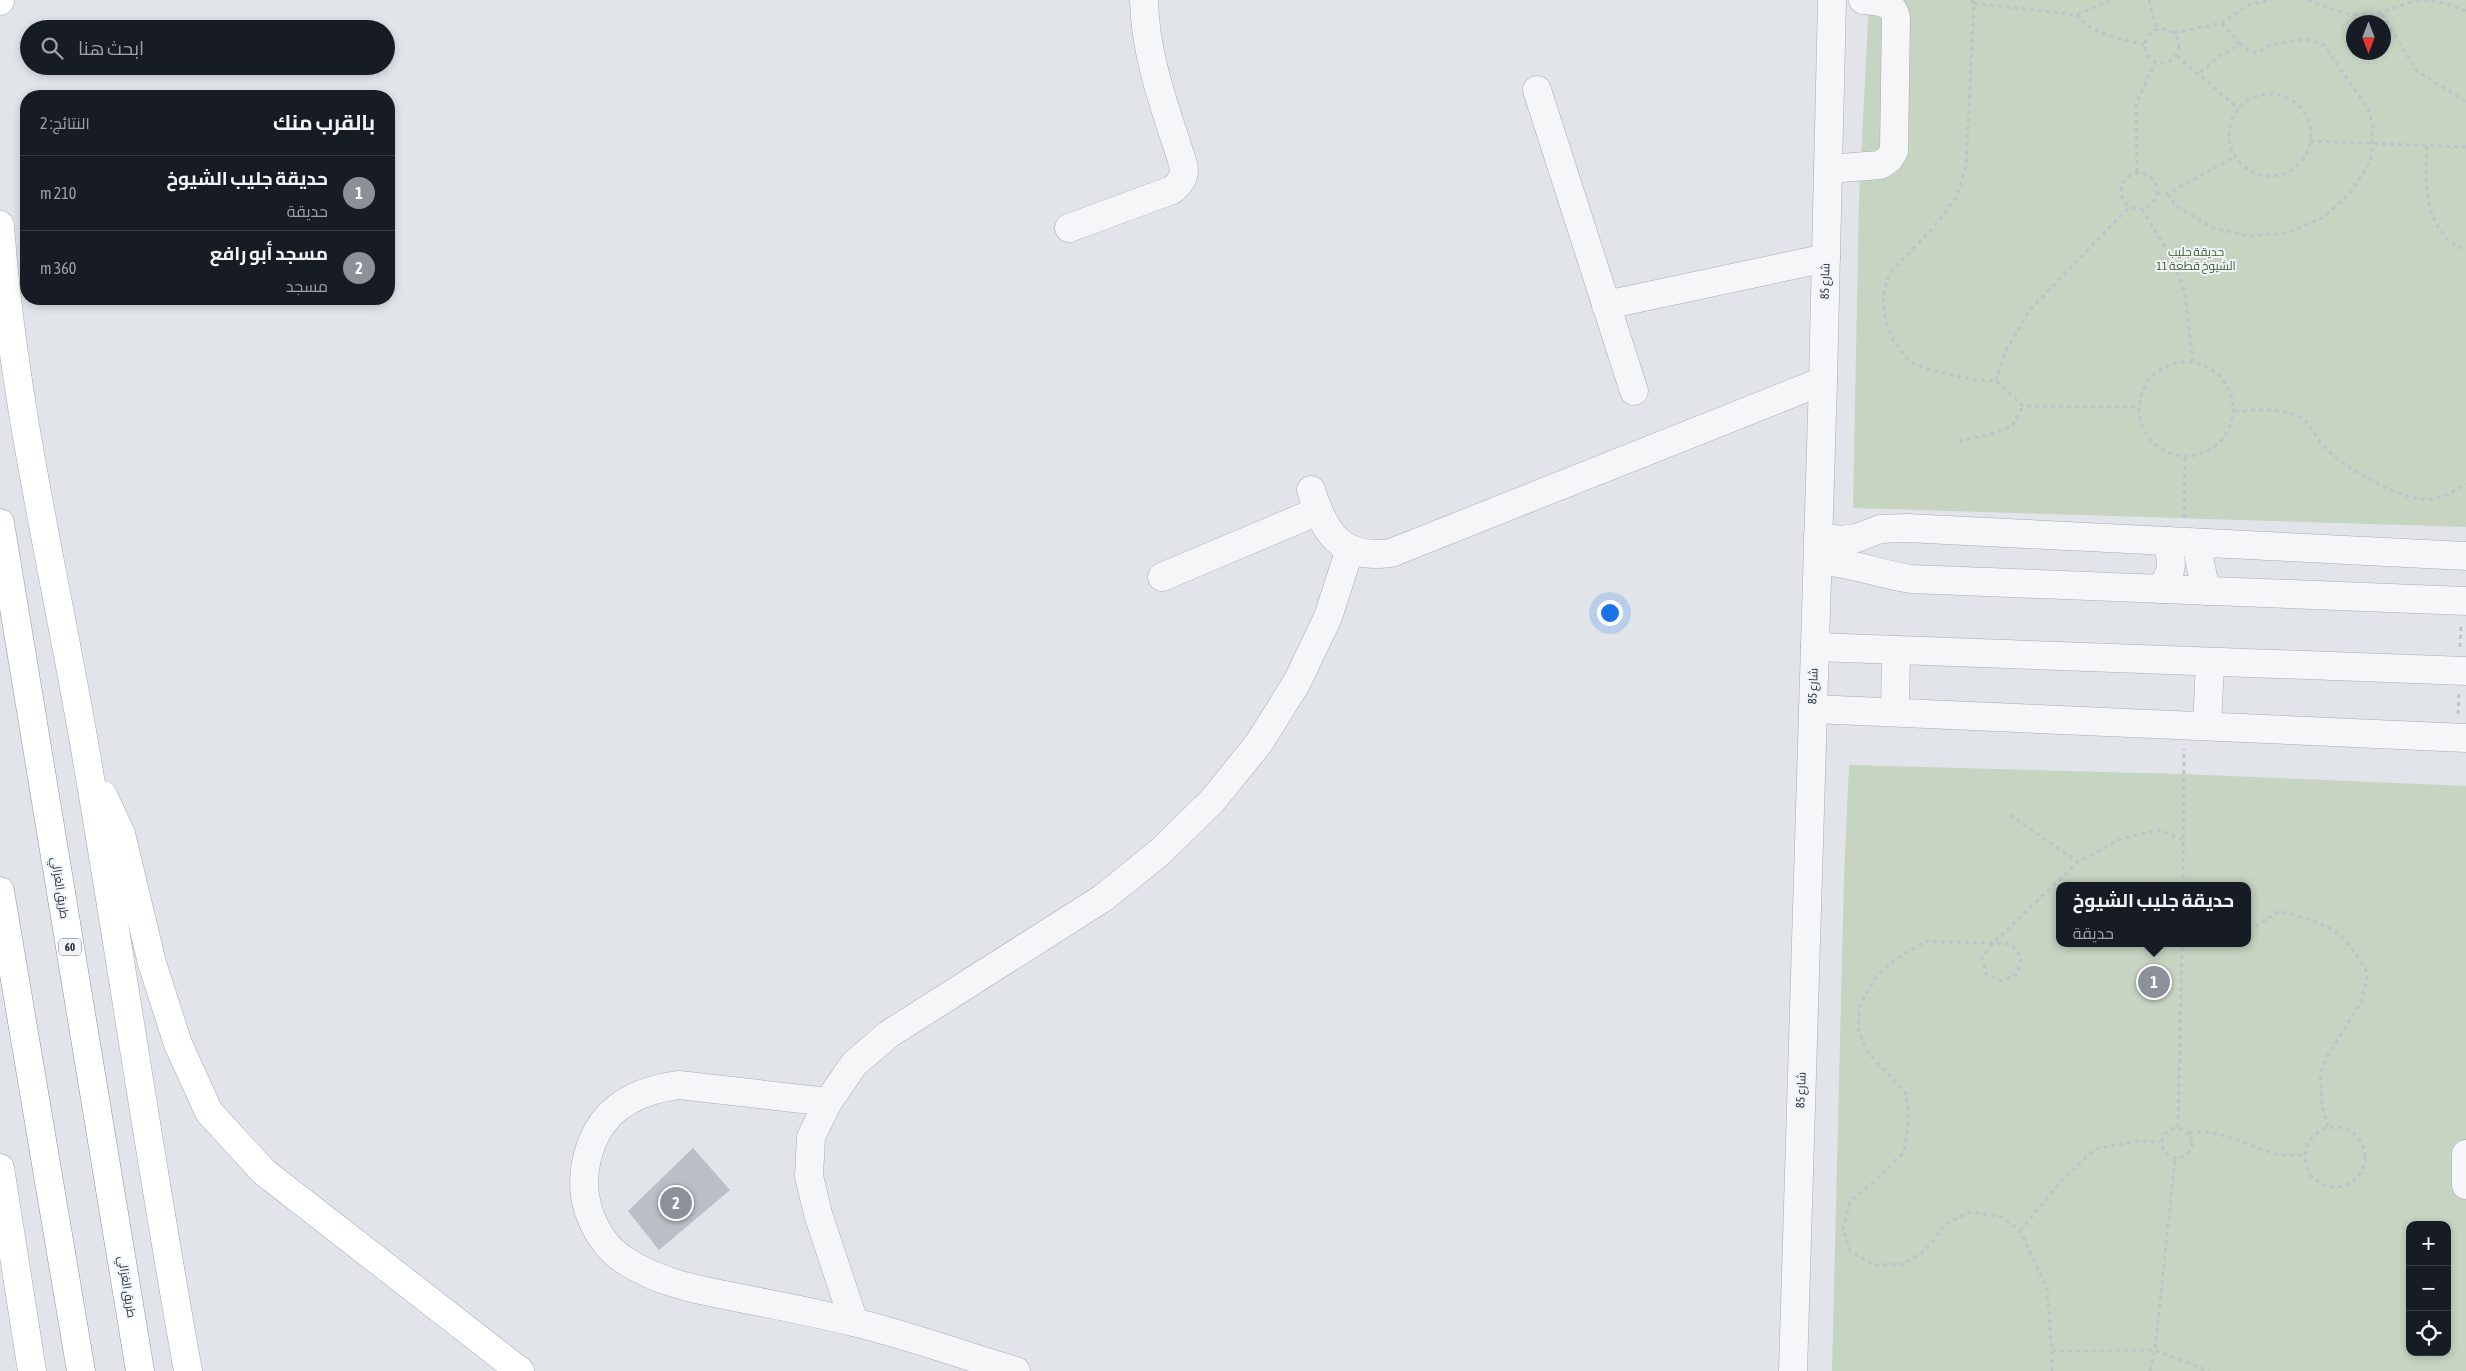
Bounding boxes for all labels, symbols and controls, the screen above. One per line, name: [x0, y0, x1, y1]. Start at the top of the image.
north arrow: [2346, 15, 2391, 60]
search box: [20, 20, 395, 75]
icon: search: [38, 34, 66, 62]
text: ابحث هنا: [78, 37, 144, 59]
text: بالقرب منك: [273, 110, 375, 134]
text: النتائج: 2: [40, 114, 90, 132]
text: حديقة جليب الشيوخ: [166, 167, 328, 189]
text: 210 m: [40, 184, 76, 202]
text: 1: [355, 184, 363, 202]
text: حديقة: [287, 202, 328, 220]
text: مسجد أبو رافع: [210, 242, 328, 264]
park label: حديقة جليب الشيوخ قطعة 11: [2156, 245, 2236, 274]
text: 360 m: [40, 259, 76, 277]
text: 2: [355, 259, 363, 277]
street label: شارع 85: [1818, 263, 1833, 299]
text: مسجد: [286, 277, 328, 295]
your location: [1597, 600, 1623, 626]
street label: شارع 85: [1805, 668, 1822, 704]
street label: طريق الغزالي: [45, 856, 72, 920]
popup: [2056, 882, 2251, 947]
text: حديقة جليب الشيوخ: [2073, 889, 2234, 911]
text: حديقة: [2073, 924, 2114, 942]
road number: 60: [59, 939, 81, 956]
pin: 1: [2138, 963, 2170, 1001]
street label: شارع 85: [1793, 1072, 1810, 1108]
pin: 2: [660, 1184, 692, 1222]
map controls: [2406, 1221, 2451, 1356]
button: +: [2406, 1221, 2451, 1266]
street label: طريق الغزالي: [112, 1255, 139, 1319]
button: −: [2406, 1266, 2451, 1311]
button: locate: [2406, 1311, 2451, 1356]

